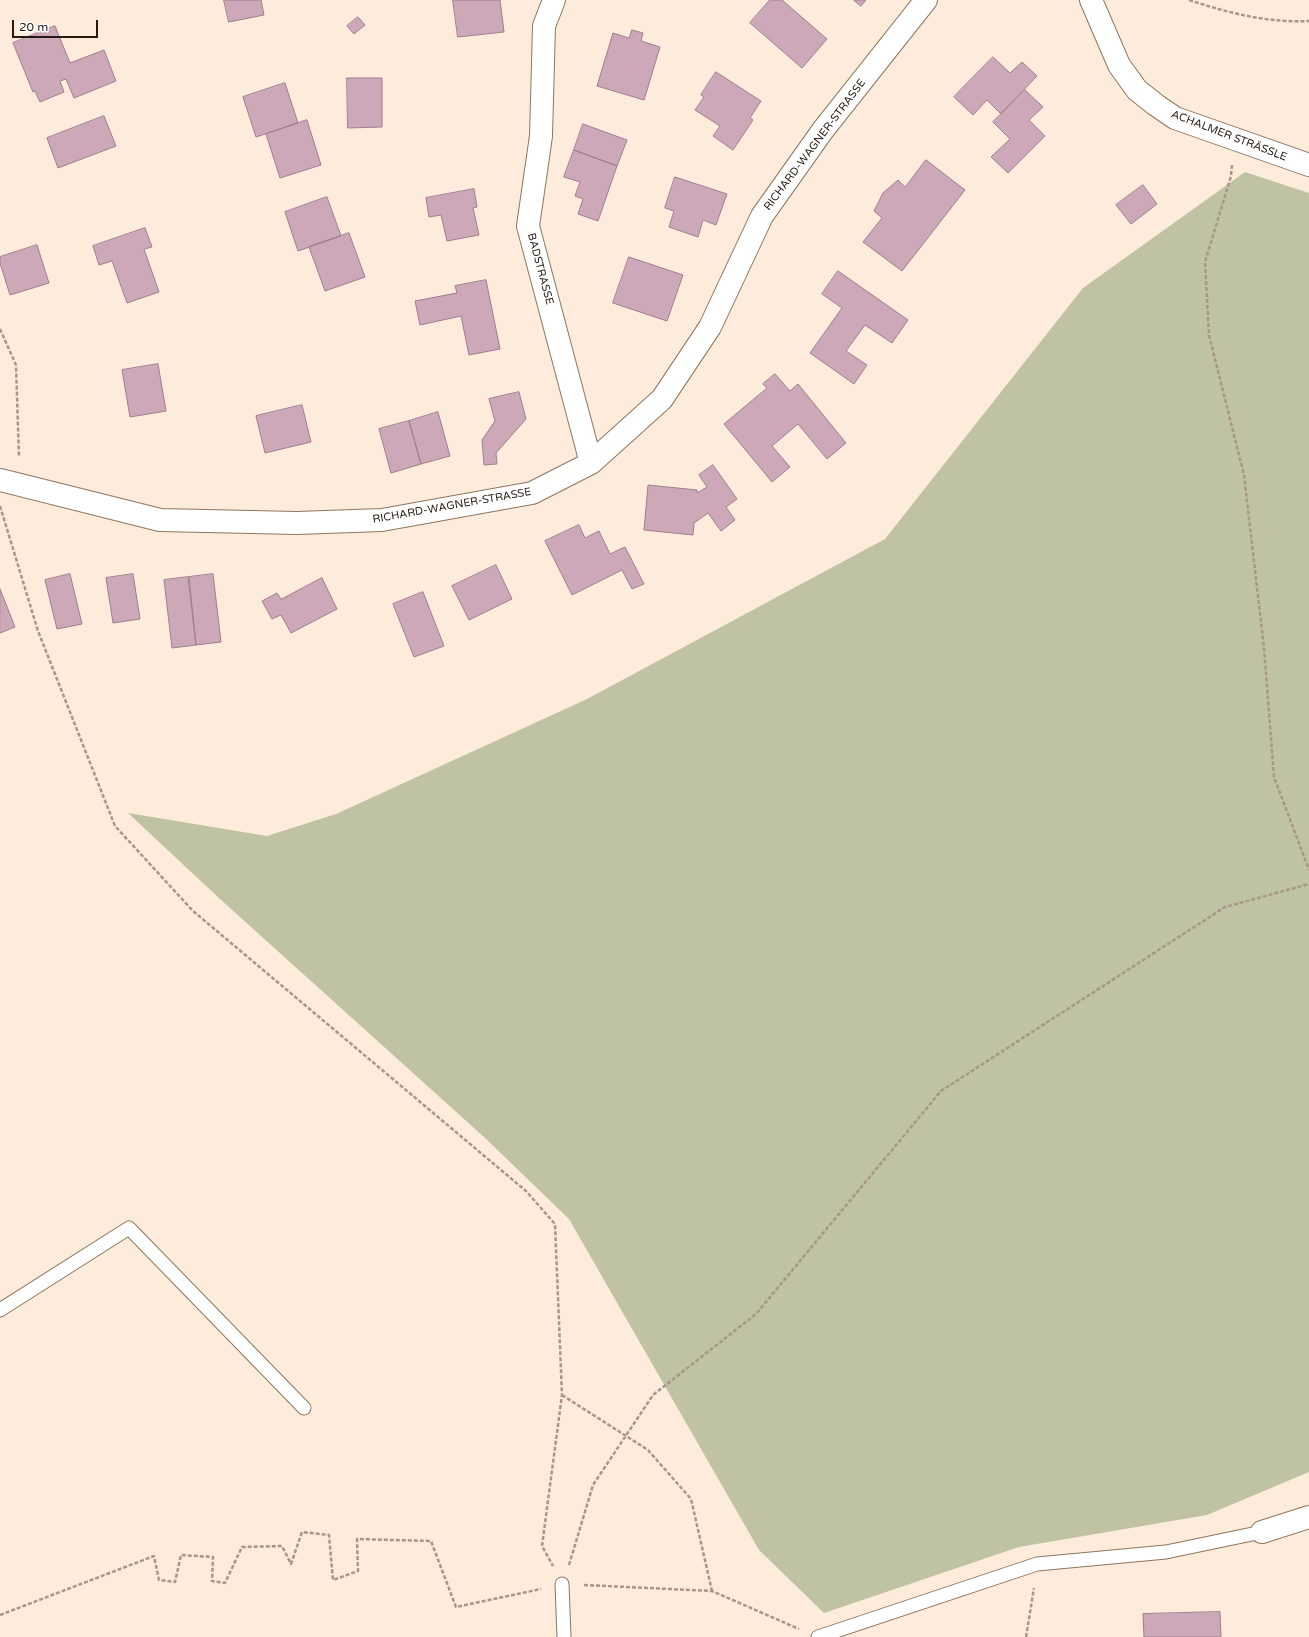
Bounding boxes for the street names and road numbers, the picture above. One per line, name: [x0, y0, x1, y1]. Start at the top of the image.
street label: RICHARD-WAGNER-STRASSE: [761, 77, 869, 213]
street label: ACHALMER STRÄSSLE: [1169, 108, 1289, 164]
street label: BADSTRASSE: [524, 232, 556, 306]
street label: RICHARD-WAGNER-STRASSE: [372, 486, 532, 526]

